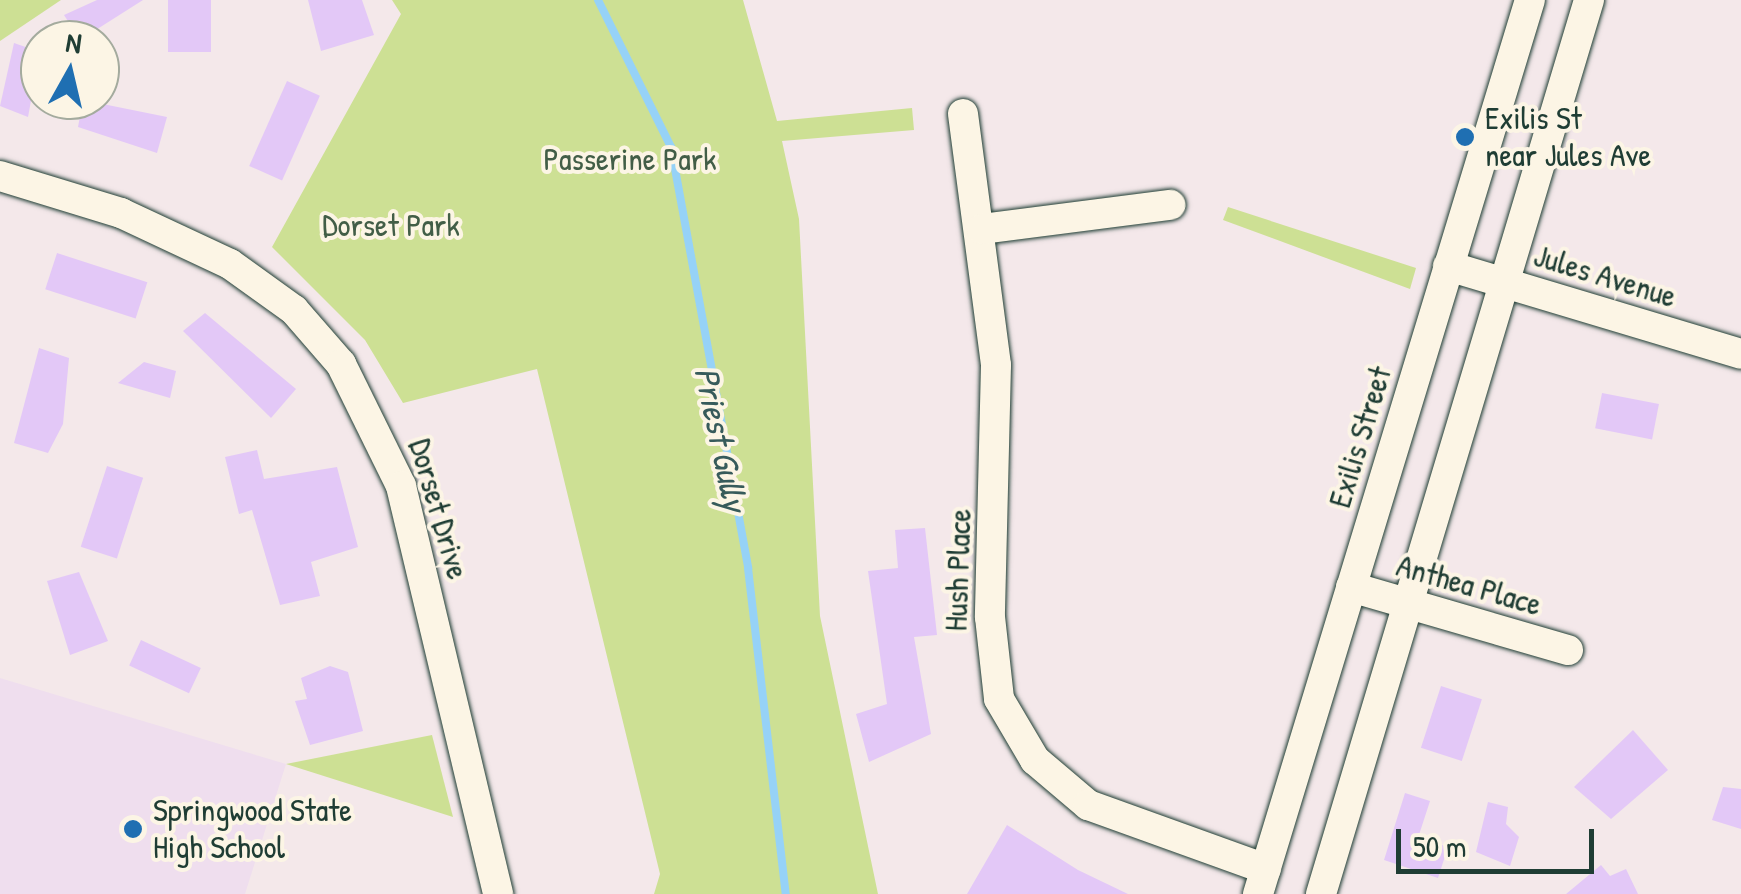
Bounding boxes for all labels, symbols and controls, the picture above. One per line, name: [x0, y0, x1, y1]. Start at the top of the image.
north arrow: [20, 20, 120, 120]
text: N: [64, 22, 84, 62]
place label: Exilis St near Jules Ave: [1485, 100, 1651, 175]
marker: Exilis St near Jules Ave: [1454, 126, 1476, 148]
park label: Passerine Park: [544, 140, 716, 178]
park label: Dorset Park: [322, 206, 460, 244]
street label: Jules Avenue: [1529, 236, 1681, 316]
street label: Exilis Street: [1320, 362, 1400, 512]
water label: Priest Gully: [685, 363, 757, 515]
street label: Dorset Drive: [401, 434, 477, 584]
street label: Hush Place: [937, 508, 979, 632]
street label: Anthea Place: [1392, 546, 1546, 624]
place label: Springwood State High School: [153, 792, 352, 867]
scale bar: [1401, 809, 1598, 871]
marker: Springwood State High School: [122, 818, 144, 840]
text: 50 m: [1413, 826, 1466, 866]

